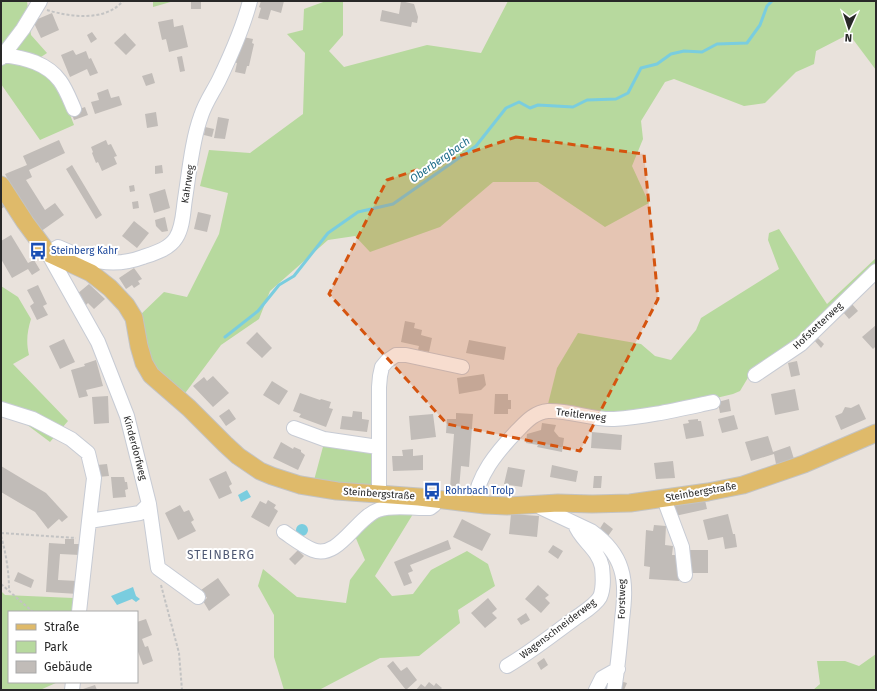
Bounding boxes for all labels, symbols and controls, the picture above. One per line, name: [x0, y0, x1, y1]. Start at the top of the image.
north arrow: [829, 8, 869, 48]
text: N: [845, 31, 852, 44]
water label: Oberbergbach: [407, 135, 473, 185]
street label: Kahrweg: [179, 163, 197, 204]
bus stop icon: Steinberg Kahr: [28, 241, 48, 261]
place label: Steinberg Kahr: [51, 245, 118, 257]
street label: Hofstetterweg: [791, 299, 846, 352]
street label: Treitlerweg: [555, 406, 607, 424]
street label: Kinderdorfweg: [121, 414, 150, 482]
street label: Steinbergstraße: [665, 480, 737, 504]
bus stop icon: Rohrbach Trolp: [422, 481, 442, 501]
place label: Rohrbach Trolp: [445, 485, 514, 497]
street label: Steinbergstraße: [343, 486, 415, 502]
district label: STEINBERG: [187, 548, 255, 562]
street label: Forstweg: [616, 578, 628, 619]
street label: Wagenschneiderweg: [518, 596, 599, 662]
legend: [8, 611, 138, 683]
text: Straße: [44, 620, 79, 634]
text: Park: [44, 640, 68, 654]
text: Gebäude: [44, 660, 92, 674]

